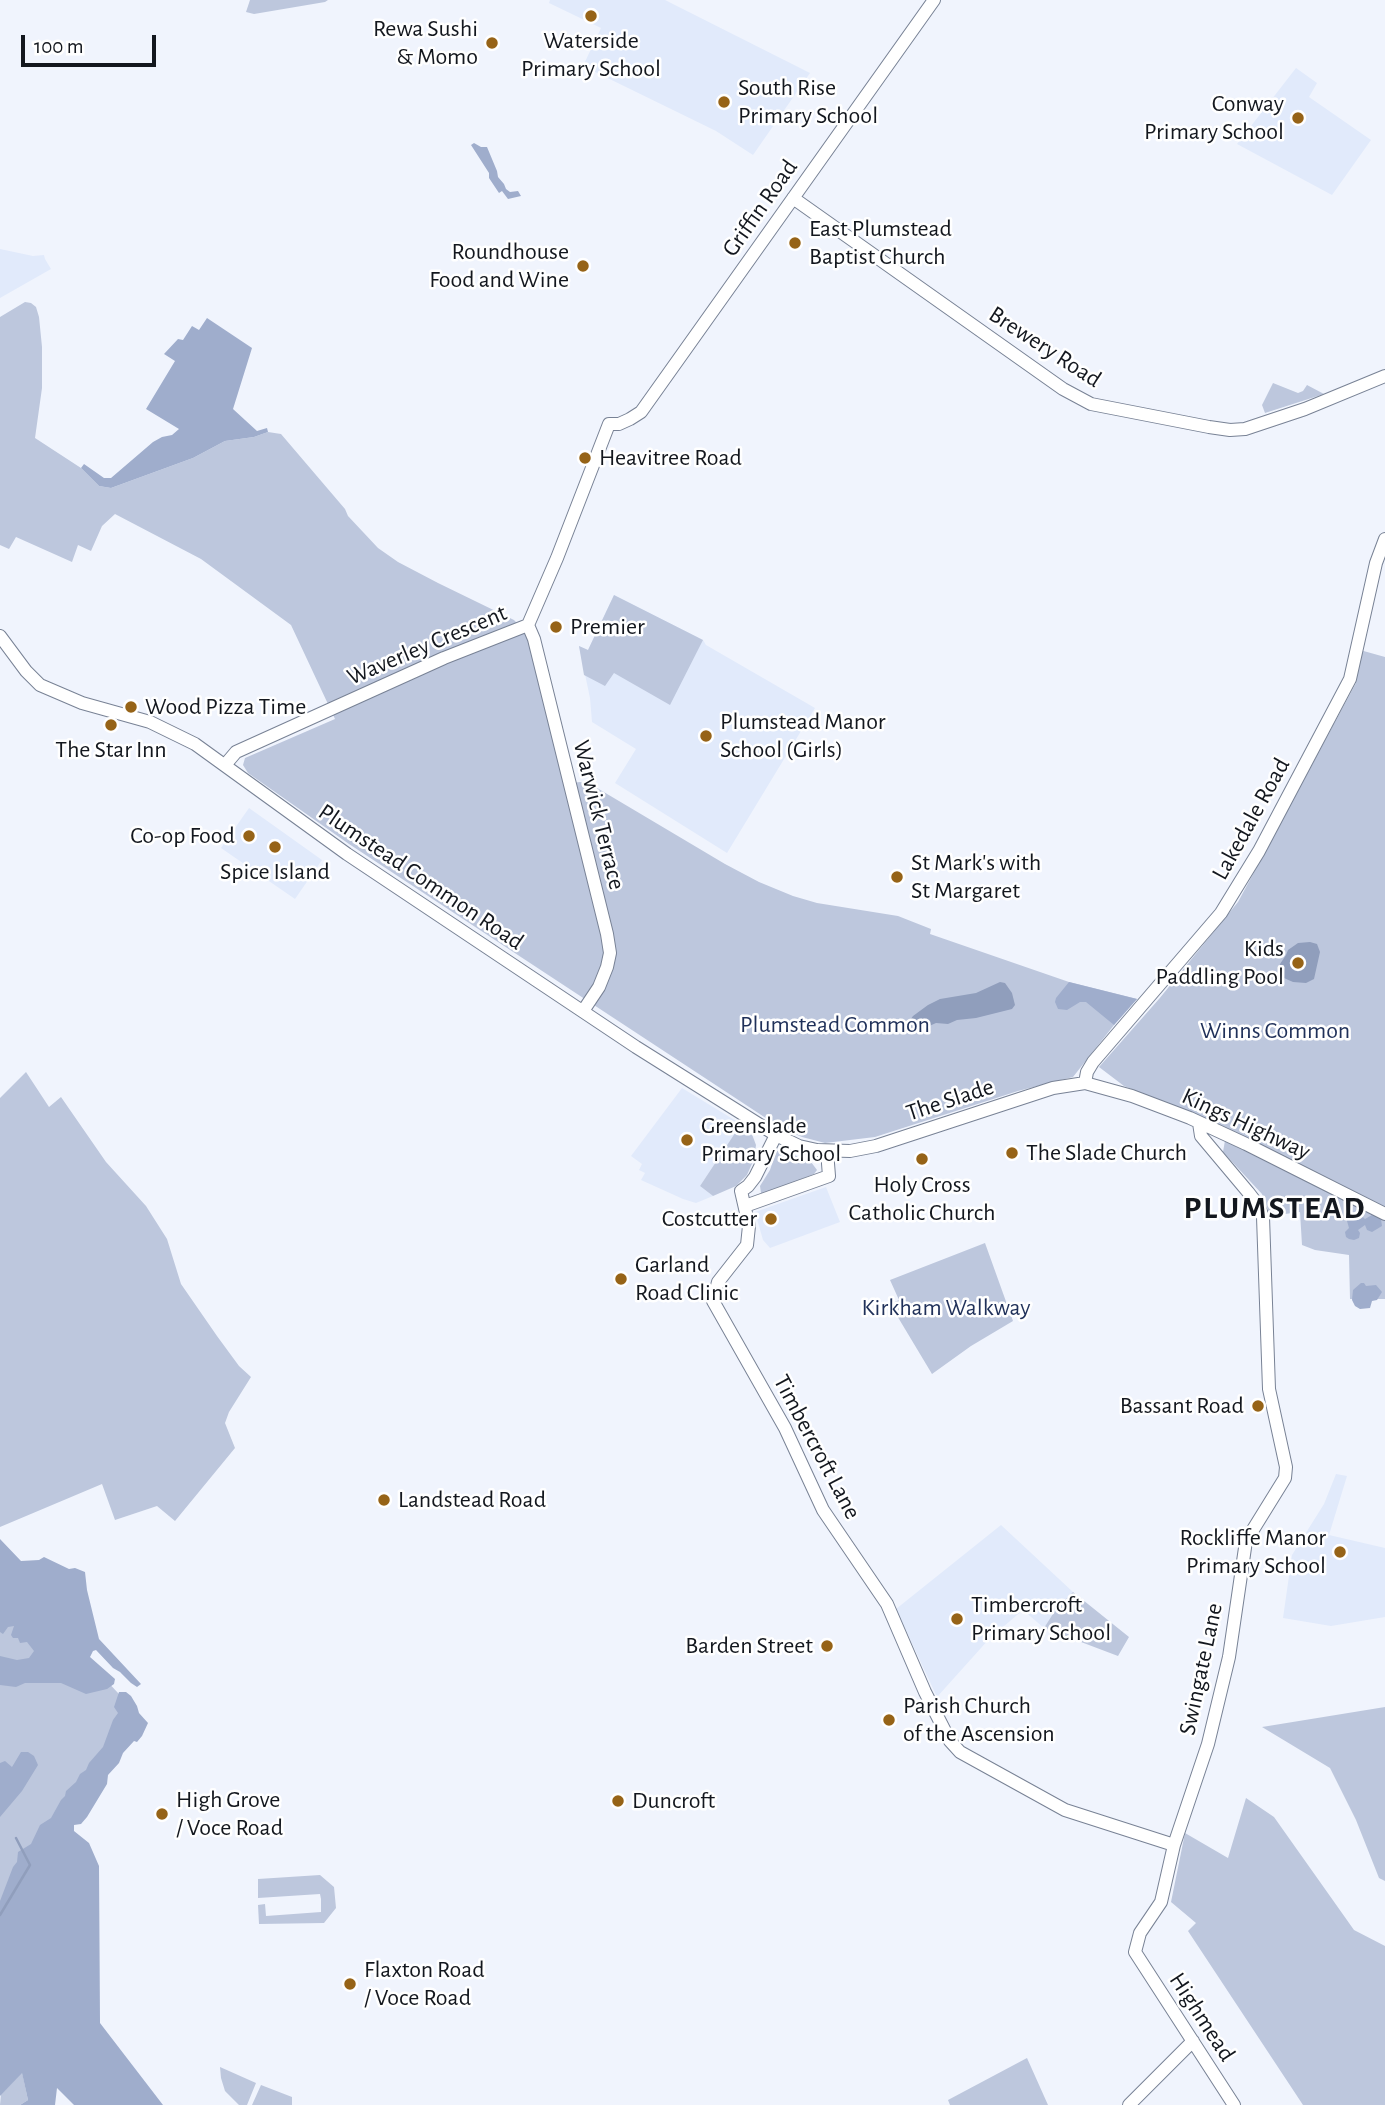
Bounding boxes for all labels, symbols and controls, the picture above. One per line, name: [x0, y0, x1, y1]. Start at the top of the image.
marker: Waterside Primary School: [583, 8, 599, 24]
place label: Rewa Sushi & Momo: [373, 15, 478, 71]
scale bar: [24, 21, 159, 65]
place label: Waterside Primary School: [521, 27, 661, 83]
marker: Rewa Sushi & Momo: [484, 35, 500, 51]
text: 100 m: [34, 36, 84, 57]
place label: South Rise Primary School: [738, 74, 878, 130]
place label: Conway Primary School: [1144, 90, 1284, 146]
marker: South Rise Primary School: [716, 94, 732, 110]
marker: Conway Primary School: [1290, 110, 1306, 126]
street label: Griffin Road: [716, 154, 804, 262]
place label: East Plumstead Baptist Church: [809, 215, 952, 271]
marker: East Plumstead Baptist Church: [787, 235, 803, 251]
place label: Roundhouse Food and Wine: [429, 238, 569, 294]
marker: Roundhouse Food and Wine: [575, 258, 591, 274]
street label: Brewery Road: [983, 300, 1107, 394]
place label: Heavitree Road: [599, 444, 742, 472]
marker: Heavitree Road: [577, 450, 593, 466]
street label: Waverley Crescent: [343, 598, 511, 692]
place label: Premier: [570, 613, 645, 641]
marker: Premier: [548, 619, 564, 635]
place label: Wood Pizza Time: [145, 693, 306, 721]
marker: Wood Pizza Time: [123, 699, 139, 715]
place label: Plumstead Manor School (Girls): [720, 708, 886, 764]
marker: The Star Inn: [103, 717, 119, 733]
marker: Plumstead Manor School (Girls): [698, 728, 714, 744]
place label: The Star Inn: [55, 736, 167, 764]
street label: Warwick Terrace: [567, 737, 631, 893]
street label: Lakedale Road: [1206, 753, 1296, 885]
street label: Plumstead Common Road: [313, 797, 529, 957]
place label: Co-op Food: [130, 822, 235, 850]
marker: Co-op Food: [241, 828, 257, 844]
marker: Spice Island: [267, 839, 283, 855]
place label: St Mark's with St Margaret: [911, 849, 1041, 905]
place label: Spice Island: [220, 858, 330, 886]
marker: St Mark's with St Margaret: [889, 869, 905, 885]
place label: Kids Paddling Pool: [1155, 935, 1284, 991]
marker: Kids Paddling Pool: [1290, 955, 1306, 971]
park label: Plumstead Common: [740, 1011, 930, 1039]
park label: Winns Common: [1200, 1017, 1350, 1045]
street label: The Slade: [902, 1072, 998, 1128]
street label: Kings Highway: [1177, 1082, 1315, 1166]
place label: Greenslade Primary School: [701, 1112, 841, 1168]
marker: Greenslade Primary School: [679, 1132, 695, 1148]
place label: The Slade Church: [1026, 1139, 1187, 1167]
marker: The Slade Church: [1004, 1145, 1020, 1161]
marker: Holy Cross Catholic Church: [914, 1151, 930, 1167]
place label: Holy Cross Catholic Church: [849, 1171, 995, 1227]
district label: PLUMSTEAD: [1185, 1189, 1365, 1227]
place label: Costcutter: [662, 1205, 757, 1233]
marker: Costcutter: [763, 1211, 779, 1227]
place label: Garland Road Clinic: [635, 1251, 738, 1307]
marker: Garland Road Clinic: [613, 1271, 629, 1287]
park label: Kirkham Walkway: [861, 1294, 1031, 1322]
street label: Timbercroft Lane: [767, 1370, 867, 1524]
place label: Bassant Road: [1120, 1392, 1244, 1420]
marker: Bassant Road: [1250, 1398, 1266, 1414]
place label: Landstead Road: [398, 1486, 546, 1514]
marker: Landstead Road: [376, 1492, 392, 1508]
place label: Rockliffe Manor Primary School: [1180, 1524, 1326, 1580]
marker: Rockliffe Manor Primary School: [1332, 1544, 1348, 1560]
place label: Timbercroft Primary School: [971, 1591, 1111, 1647]
street label: Swingate Lane: [1173, 1600, 1229, 1738]
marker: Timbercroft Primary School: [949, 1611, 965, 1627]
place label: Barden Street: [685, 1632, 813, 1660]
marker: Barden Street: [819, 1638, 835, 1654]
place label: Parish Church of the Ascension: [903, 1692, 1055, 1748]
marker: Parish Church of the Ascension: [881, 1712, 897, 1728]
place label: High Grove / Voce Road: [176, 1786, 283, 1842]
place label: Duncroft: [632, 1787, 715, 1815]
marker: Duncroft: [610, 1793, 626, 1809]
marker: High Grove / Voce Road: [154, 1806, 170, 1822]
place label: Flaxton Road / Voce Road: [364, 1956, 485, 2012]
street label: Highmead: [1163, 1967, 1241, 2067]
marker: Flaxton Road / Voce Road: [342, 1976, 358, 1992]

